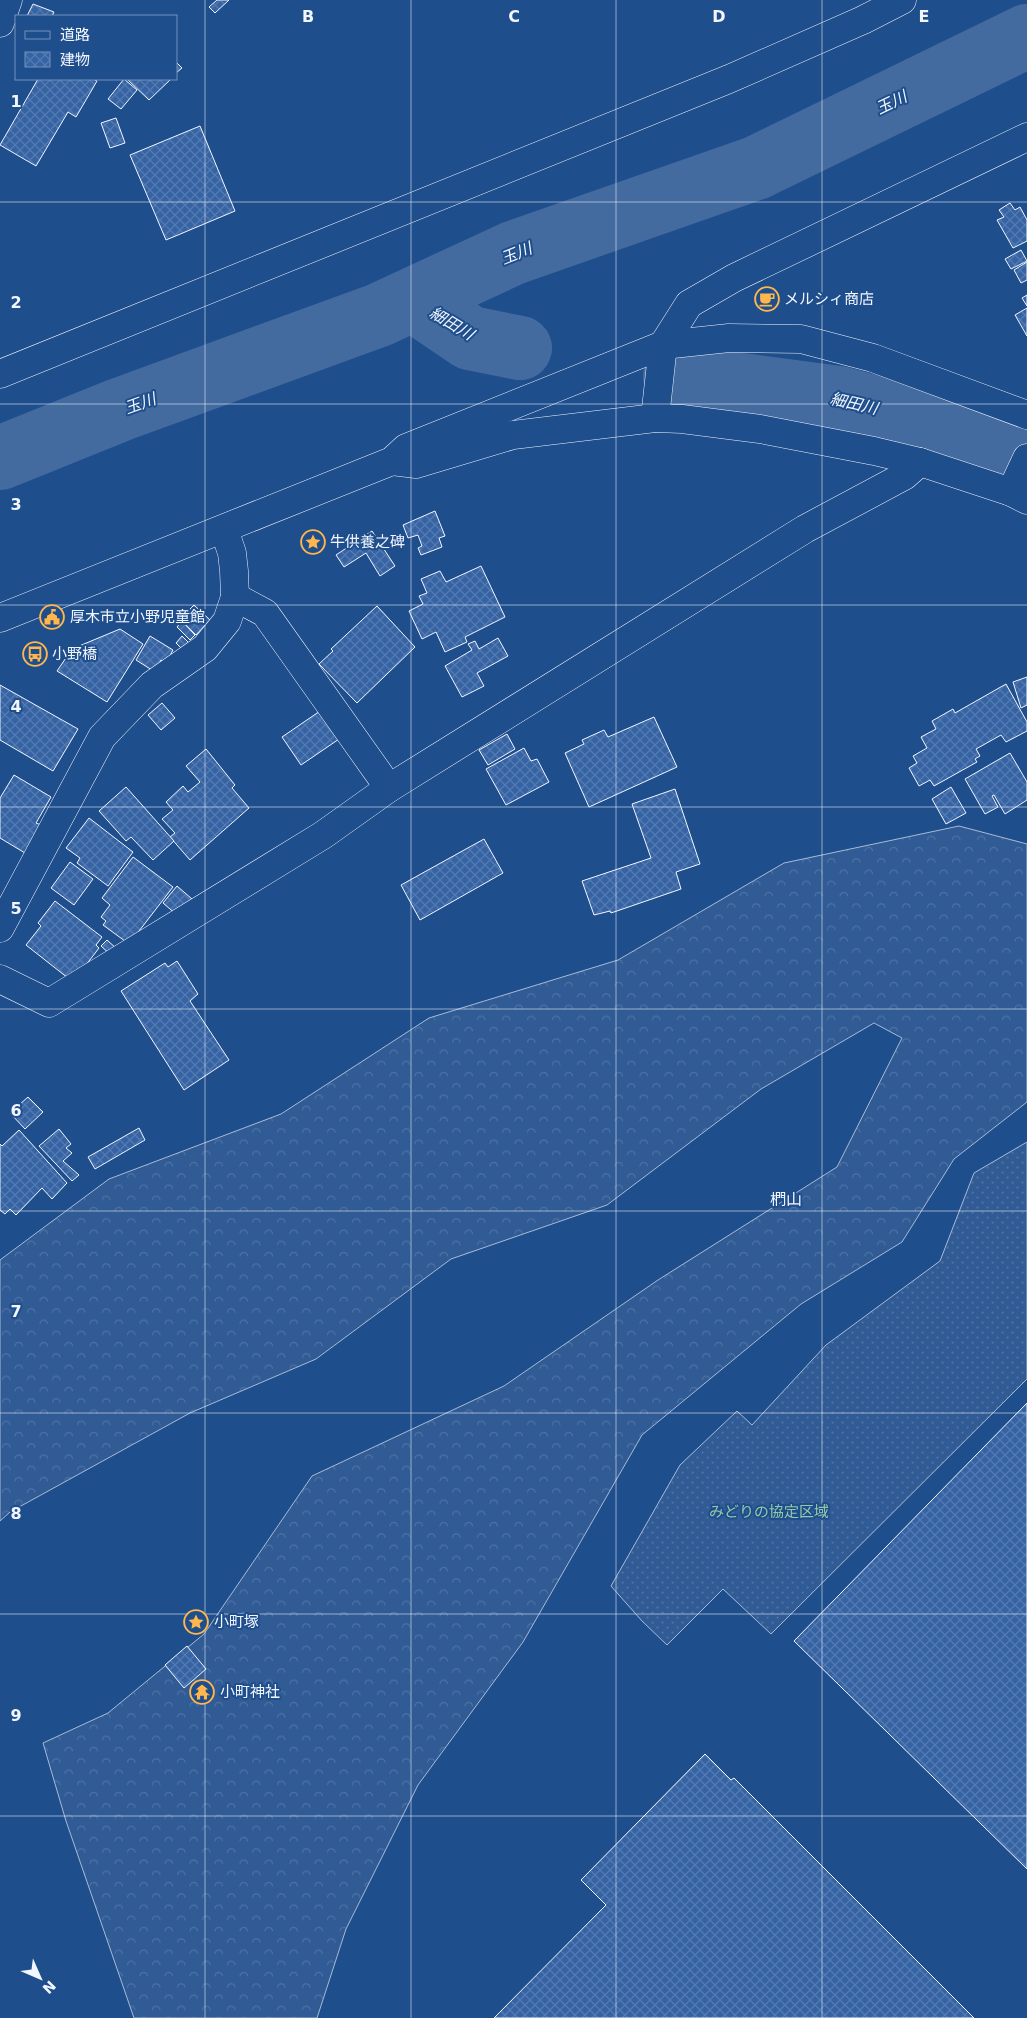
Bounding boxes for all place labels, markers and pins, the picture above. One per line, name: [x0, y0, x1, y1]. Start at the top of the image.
cafe icon: メルシィ商店: [754, 286, 780, 312]
place label: メルシィ商店: [784, 290, 874, 308]
place icon: 牛供養之碑: [300, 529, 326, 555]
place label: 牛供養之碑: [330, 533, 405, 551]
public building icon: 厚木市立小野児童館: [39, 604, 65, 630]
place label: 厚木市立小野児童館: [70, 608, 205, 626]
bus stop icon: 小野橋: [22, 641, 48, 667]
place label: 小野橋: [52, 645, 97, 663]
place icon: 小町塚: [183, 1609, 209, 1635]
place label: 小町塚: [214, 1613, 259, 1631]
temple icon: 小町神社: [189, 1679, 215, 1705]
place label: 小町神社: [220, 1683, 280, 1701]

